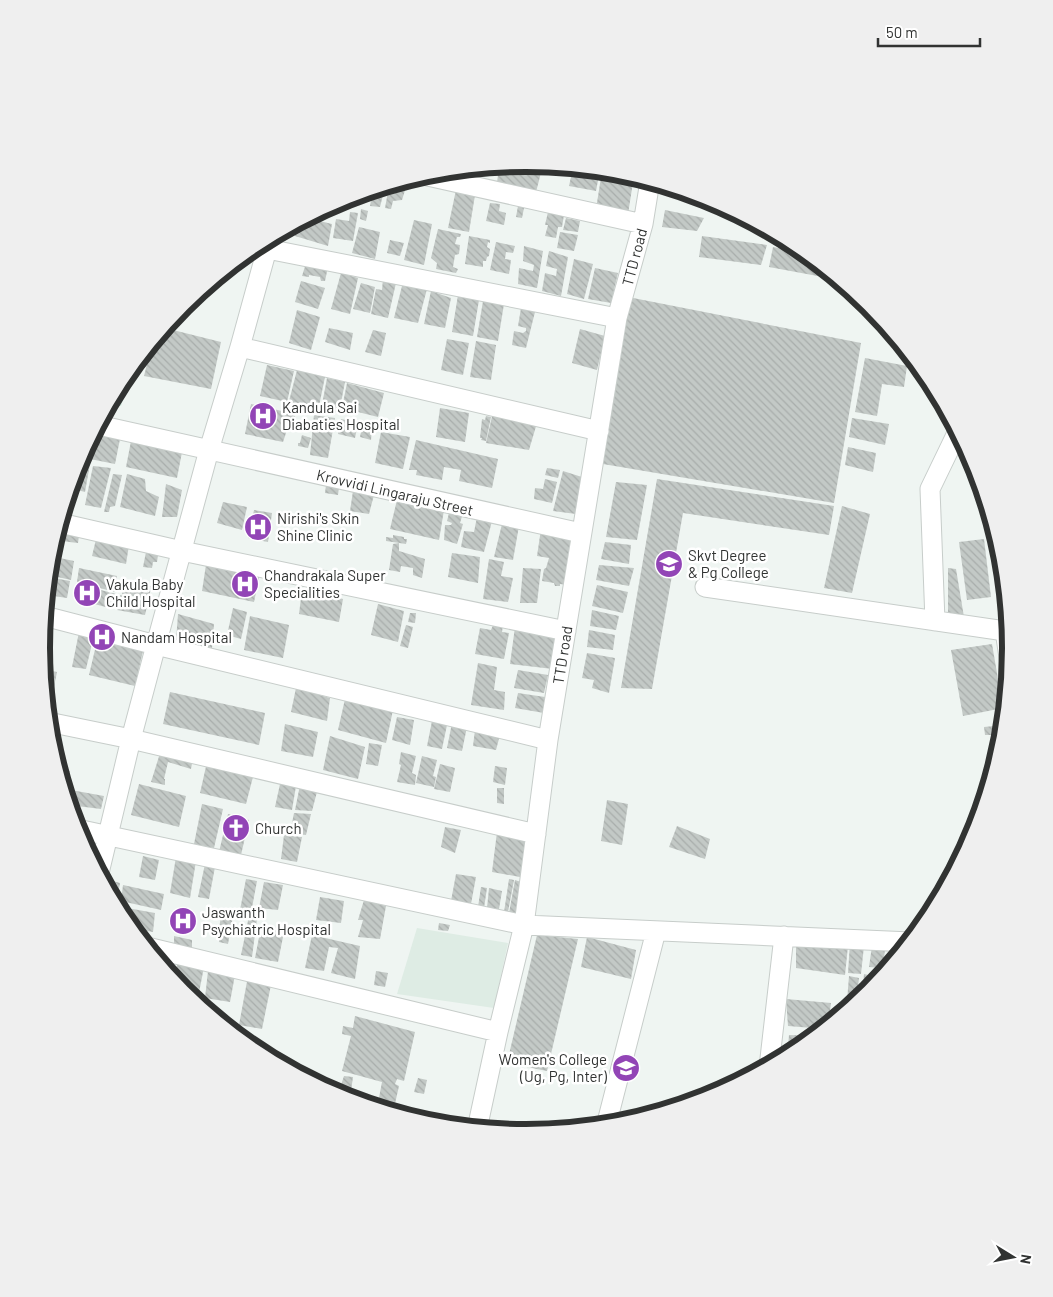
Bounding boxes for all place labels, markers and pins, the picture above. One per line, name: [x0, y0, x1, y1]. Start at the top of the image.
place label: Kandula Sai Diabaties Hospital: [282, 398, 400, 433]
hospital icon: Kandula Sai Diabaties Hospital: [248, 401, 278, 431]
place label: Nirishi's Skin Shine Clinic: [277, 509, 359, 544]
hospital icon: Nirishi's Skin Shine Clinic: [243, 512, 273, 542]
place label: Skvt Degree & Pg College: [688, 546, 769, 581]
school or university icon: Skvt Degree & Pg College: [654, 549, 684, 579]
place label: Chandrakala Super Specialities: [264, 566, 386, 601]
hospital icon: Chandrakala Super Specialities: [230, 569, 260, 599]
place label: Vakula Baby Child Hospital: [106, 575, 196, 610]
hospital icon: Vakula Baby Child Hospital: [72, 578, 102, 608]
hospital icon: Nandam Hospital: [87, 622, 117, 652]
place label: Nandam Hospital: [121, 628, 232, 646]
church icon: Church: [221, 813, 251, 843]
place label: Church: [255, 819, 302, 837]
place label: Jaswanth Psychiatric Hospital: [202, 903, 331, 938]
hospital icon: Jaswanth Psychiatric Hospital: [168, 906, 198, 936]
place label: Women's College (Ug, Pg, Inter): [498, 1050, 607, 1085]
school or university icon: Women's College (Ug, Pg, Inter): [611, 1053, 641, 1083]

